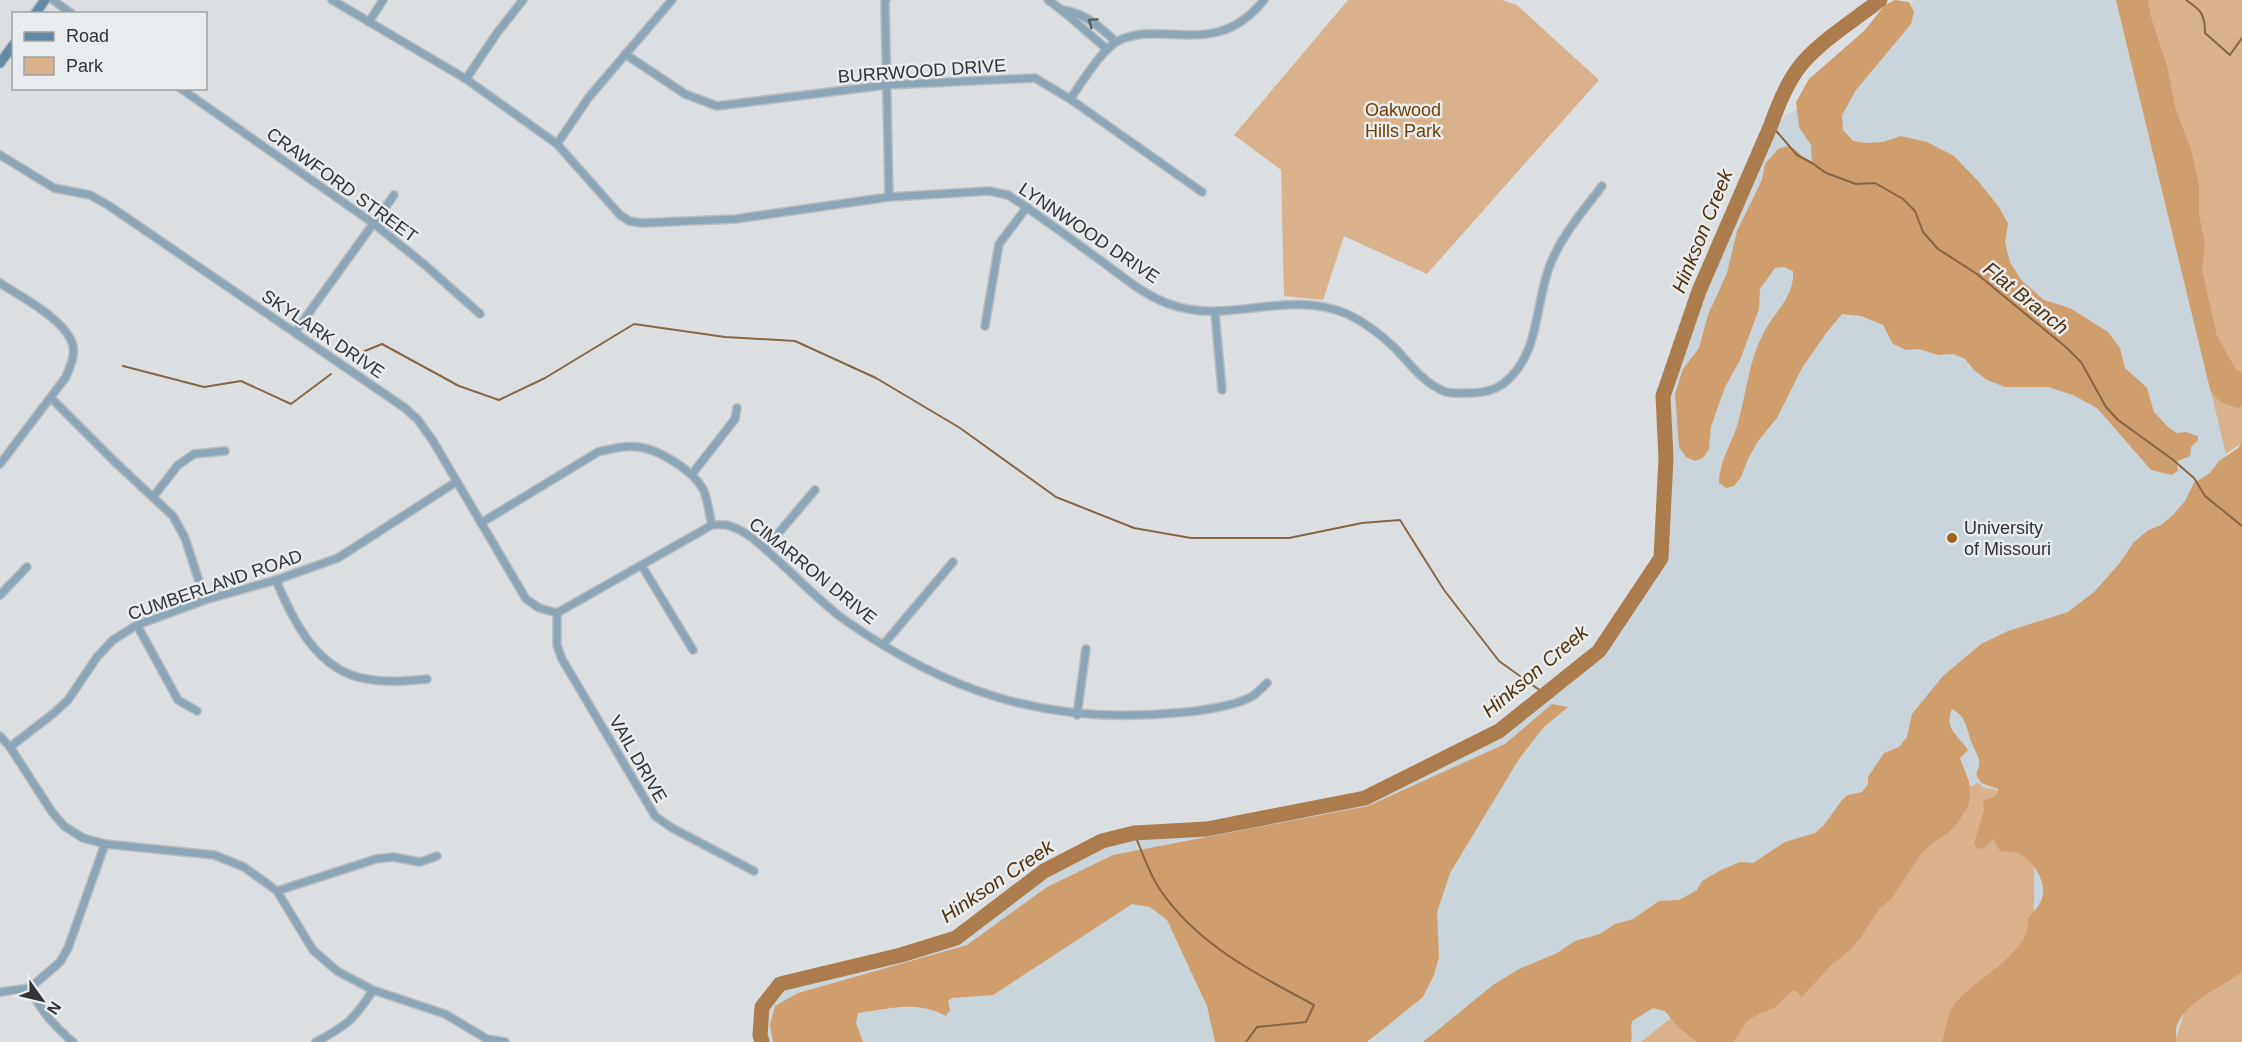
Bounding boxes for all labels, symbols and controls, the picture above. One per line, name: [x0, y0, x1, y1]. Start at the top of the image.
legend: [12, 12, 207, 90]
one-way arrow: [1087, 18, 1098, 29]
text: Road: [66, 26, 109, 46]
street label: BURRWOOD DRIVE: [837, 55, 1007, 87]
text: Park: [66, 56, 104, 76]
park label: Oakwood Hills Park: [1365, 100, 1442, 141]
street label: CRAWFORD STREET: [263, 124, 421, 246]
water label: Hinkson Creek: [1667, 165, 1737, 296]
street label: LYNNWOOD DRIVE: [1015, 179, 1163, 287]
water label: Flat Branch: [1979, 257, 2073, 339]
street label: SKYLARK DRIVE: [258, 286, 388, 382]
street label: CIMARRON DRIVE: [745, 514, 881, 628]
place label: University of Missouri: [1964, 518, 2051, 559]
marker: University of Missouri: [1945, 531, 1959, 545]
street label: CUMBERLAND ROAD: [125, 546, 305, 624]
water label: Hinkson Creek: [1478, 620, 1593, 722]
street label: VAIL DRIVE: [605, 712, 671, 806]
water label: Hinkson Creek: [936, 835, 1058, 927]
north arrow: [12, 970, 72, 1030]
text: N: [44, 999, 64, 1018]

